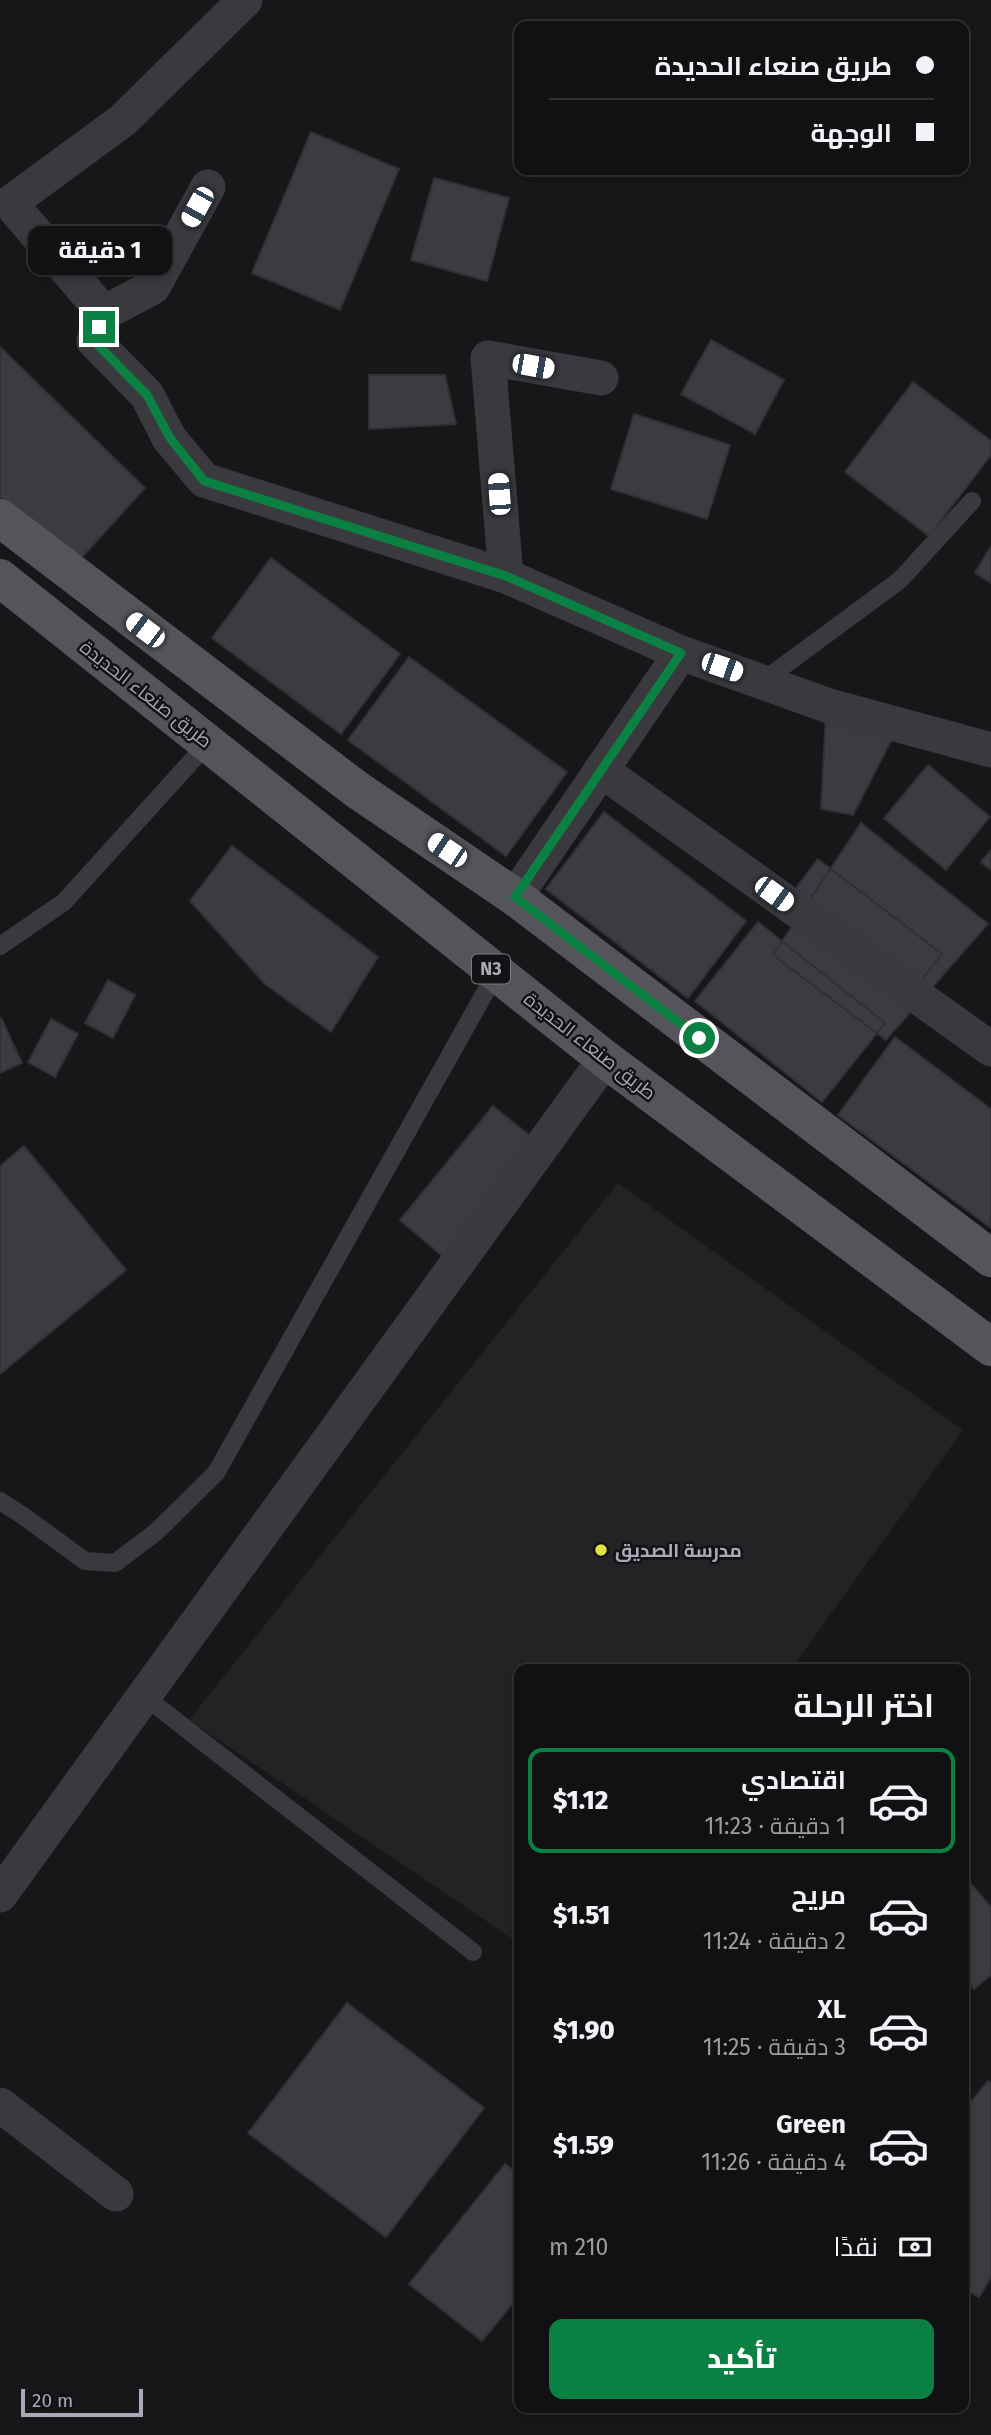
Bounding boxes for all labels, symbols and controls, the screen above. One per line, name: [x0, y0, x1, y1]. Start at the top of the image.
text: طريق صنعاء الحديدة: [655, 51, 892, 82]
text: الوجهة: [811, 118, 892, 149]
car: [178, 184, 217, 230]
callout: 1 دقيقة: [27, 226, 171, 274]
text: 1 دقيقة: [59, 236, 141, 264]
route end: [83, 311, 115, 343]
car: [511, 352, 556, 380]
car: [488, 472, 511, 516]
car: [122, 609, 169, 651]
street label: طريق صنعاء الحديدة: [75, 635, 217, 753]
car: [699, 650, 746, 684]
car: [424, 830, 471, 870]
car: [751, 873, 798, 915]
road number: N3: [472, 954, 510, 984]
street label: طريق صنعاء الحديدة: [519, 987, 661, 1105]
route start: [683, 1022, 715, 1054]
place label: مدرسة الصديق: [615, 1539, 742, 1562]
marker: مدرسة الصديق: [593, 1542, 609, 1558]
text: اختر الرحلة: [793, 1687, 934, 1725]
text: اقتصادي: [741, 1765, 846, 1796]
icon: car: [867, 1769, 930, 1832]
text: $1.12: [553, 1785, 608, 1816]
text: 1 دقيقة · 11:23: [705, 1812, 846, 1840]
text: مريح: [791, 1880, 846, 1911]
icon: car: [867, 1884, 930, 1947]
text: $1.51: [553, 1900, 610, 1931]
text: 2 دقيقة · 11:24: [703, 1927, 846, 1955]
text: XL: [818, 1994, 846, 2025]
icon: car: [867, 1999, 930, 2062]
text: $1.90: [553, 2015, 615, 2046]
text: 3 دقيقة · 11:25: [703, 2033, 846, 2061]
text: Green: [776, 2109, 846, 2140]
icon: car: [867, 2114, 930, 2177]
text: $1.59: [553, 2130, 614, 2161]
text: 4 دقيقة · 11:26: [701, 2148, 846, 2176]
icon: cash: [896, 2228, 934, 2266]
text: نقدًا: [834, 2232, 878, 2263]
text: 210 m: [549, 2233, 608, 2261]
button: تأكيد: [549, 2319, 934, 2399]
scale bar: [21, 2386, 144, 2418]
text: 20 m: [32, 2389, 73, 2412]

